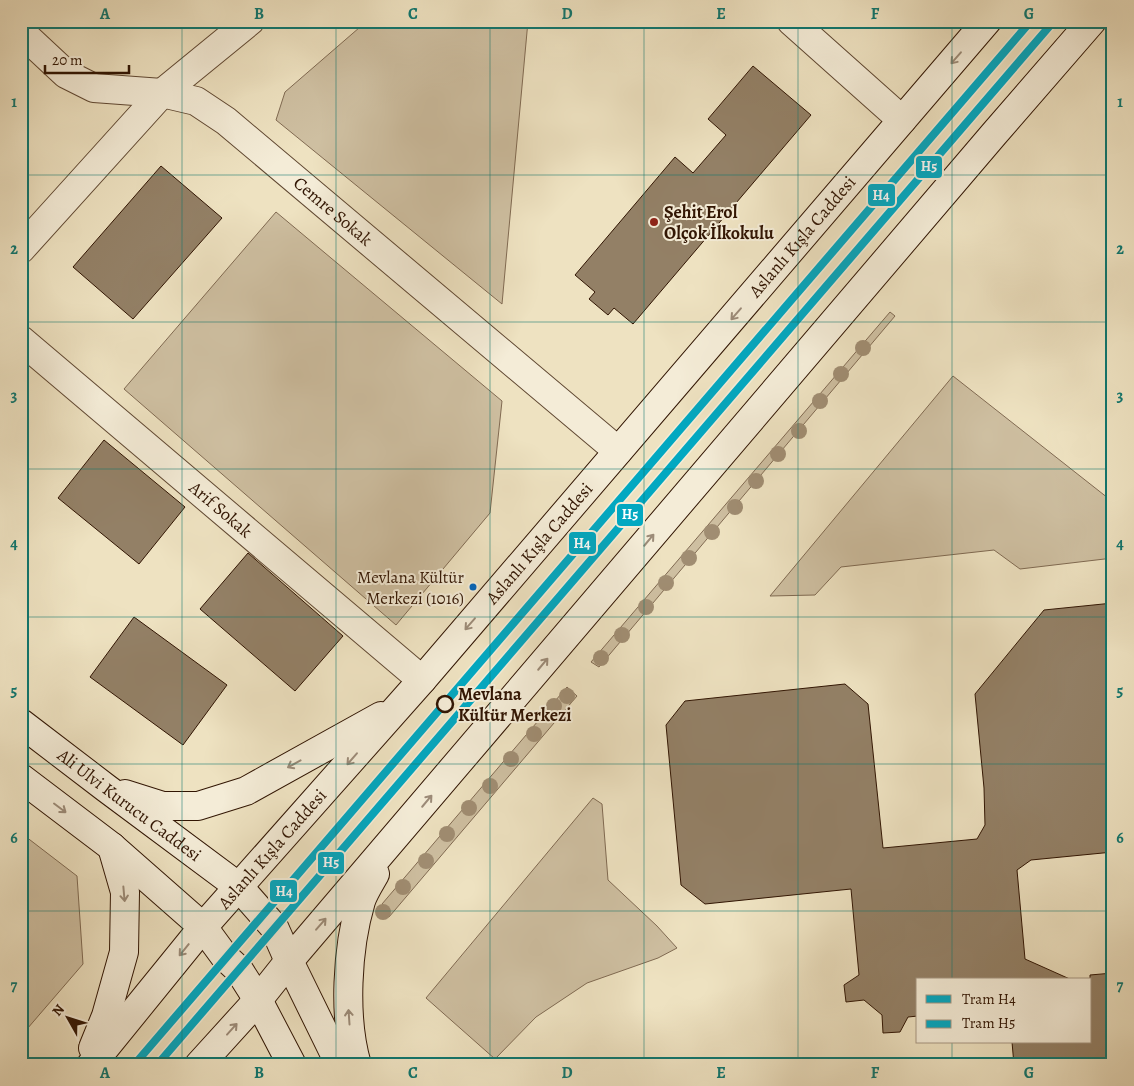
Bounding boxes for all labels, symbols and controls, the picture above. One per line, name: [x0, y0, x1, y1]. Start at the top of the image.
text: A: [99, 3, 111, 25]
text: B: [254, 3, 264, 25]
text: C: [408, 3, 418, 25]
text: D: [561, 3, 573, 25]
text: E: [716, 3, 726, 25]
text: F: [871, 3, 880, 25]
text: G: [1024, 3, 1034, 25]
scale bar: [45, 42, 129, 74]
text: 20 m: [52, 50, 83, 70]
one-way arrow: [950, 52, 961, 65]
text: 1: [11, 91, 17, 113]
text: 1: [1117, 91, 1123, 113]
line badge: H5: [915, 155, 943, 179]
text: H5: [921, 157, 937, 176]
street label: Cemre Sokak: [288, 171, 378, 251]
street label: Aslanlı Kışla Caddesi: [743, 171, 861, 303]
line badge: H4: [867, 183, 896, 207]
text: H4: [872, 186, 890, 205]
place label: Şehit Erol Olçok İlkokulu: [664, 200, 774, 245]
marker: Şehit Erol Olçok İlkokulu: [648, 216, 660, 228]
text: 2: [10, 238, 18, 260]
text: 2: [1116, 238, 1124, 260]
one-way arrow: [730, 308, 742, 321]
text: 3: [11, 385, 18, 407]
text: 3: [1117, 385, 1124, 407]
street label: Arif Sokak: [183, 475, 258, 543]
street label: Aslanlı Kışla Caddesi: [480, 477, 598, 610]
line badge: H5: [616, 503, 644, 527]
text: H5: [622, 505, 638, 524]
line badge: H4: [568, 531, 597, 555]
text: 4: [10, 533, 18, 555]
text: 4: [1116, 533, 1124, 555]
text: H4: [573, 534, 591, 553]
one-way arrow: [643, 534, 654, 547]
place label: Mevlana Kültür Merkezi (1016): [357, 566, 464, 610]
marker: Mevlana Kültür Merkezi (1016): [468, 582, 478, 592]
one-way arrow: [465, 617, 476, 630]
one-way arrow: [538, 658, 549, 671]
text: 5: [11, 680, 18, 702]
text: 5: [1117, 680, 1124, 702]
place label: Mevlana Kültür Merkezi: [458, 682, 572, 727]
marker: Mevlana Kültür Merkezi: [436, 695, 454, 713]
street label: Ali Ulvi Kurucu Caddesi: [52, 743, 206, 867]
one-way arrow: [346, 752, 357, 765]
one-way arrow: [286, 759, 301, 769]
street label: Aslanlı Kışla Caddesi: [212, 784, 332, 915]
one-way arrow: [421, 795, 432, 808]
one-way arrow: [53, 802, 66, 813]
text: 6: [10, 827, 18, 849]
text: 6: [1116, 827, 1124, 849]
line badge: H5: [317, 851, 345, 875]
text: H5: [323, 853, 339, 872]
line badge: H4: [269, 879, 298, 903]
text: H4: [275, 882, 293, 901]
one-way arrow: [120, 886, 129, 902]
one-way arrow: [315, 918, 327, 931]
one-way arrow: [178, 944, 190, 957]
text: 7: [11, 975, 18, 997]
text: 7: [1117, 975, 1124, 997]
legend: [916, 978, 1092, 1044]
text: Tram H4: [962, 989, 1016, 1009]
north arrow: [42, 994, 92, 1044]
text: N: [48, 1000, 69, 1020]
one-way arrow: [344, 1009, 354, 1025]
text: Tram H5: [962, 1013, 1016, 1033]
one-way arrow: [226, 1022, 238, 1035]
text: A: [99, 1062, 111, 1084]
text: B: [254, 1062, 264, 1084]
text: C: [408, 1062, 418, 1084]
text: D: [561, 1062, 573, 1084]
text: E: [716, 1062, 726, 1084]
text: F: [871, 1062, 880, 1084]
text: G: [1024, 1062, 1034, 1084]

